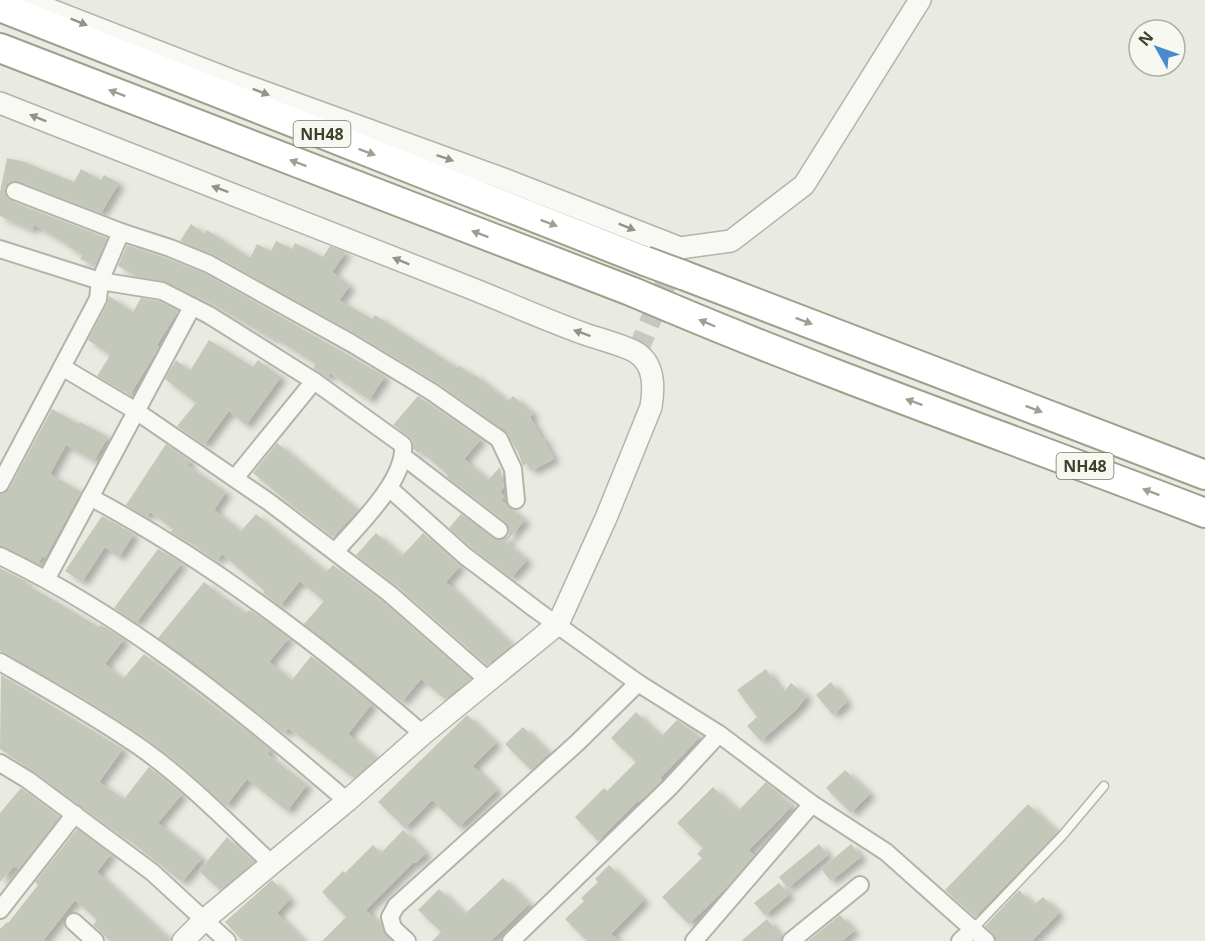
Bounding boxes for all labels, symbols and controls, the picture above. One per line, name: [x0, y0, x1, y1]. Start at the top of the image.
one-way arrow: [71, 17, 89, 27]
north arrow: [1127, 18, 1187, 78]
text: N: [1133, 26, 1158, 50]
one-way arrow: [107, 88, 125, 98]
one-way arrow: [252, 88, 270, 97]
one-way arrow: [29, 113, 47, 123]
road number: NH48: [294, 121, 350, 147]
one-way arrow: [358, 148, 376, 157]
one-way arrow: [436, 154, 454, 164]
one-way arrow: [289, 158, 307, 168]
one-way arrow: [211, 184, 229, 194]
one-way arrow: [540, 218, 558, 228]
one-way arrow: [619, 222, 637, 232]
one-way arrow: [471, 228, 489, 238]
one-way arrow: [392, 255, 410, 265]
one-way arrow: [795, 317, 813, 327]
one-way arrow: [697, 318, 715, 328]
one-way arrow: [573, 328, 591, 337]
one-way arrow: [905, 397, 923, 406]
one-way arrow: [1025, 405, 1043, 414]
road number: NH48: [1056, 453, 1114, 479]
one-way arrow: [1141, 487, 1159, 497]

